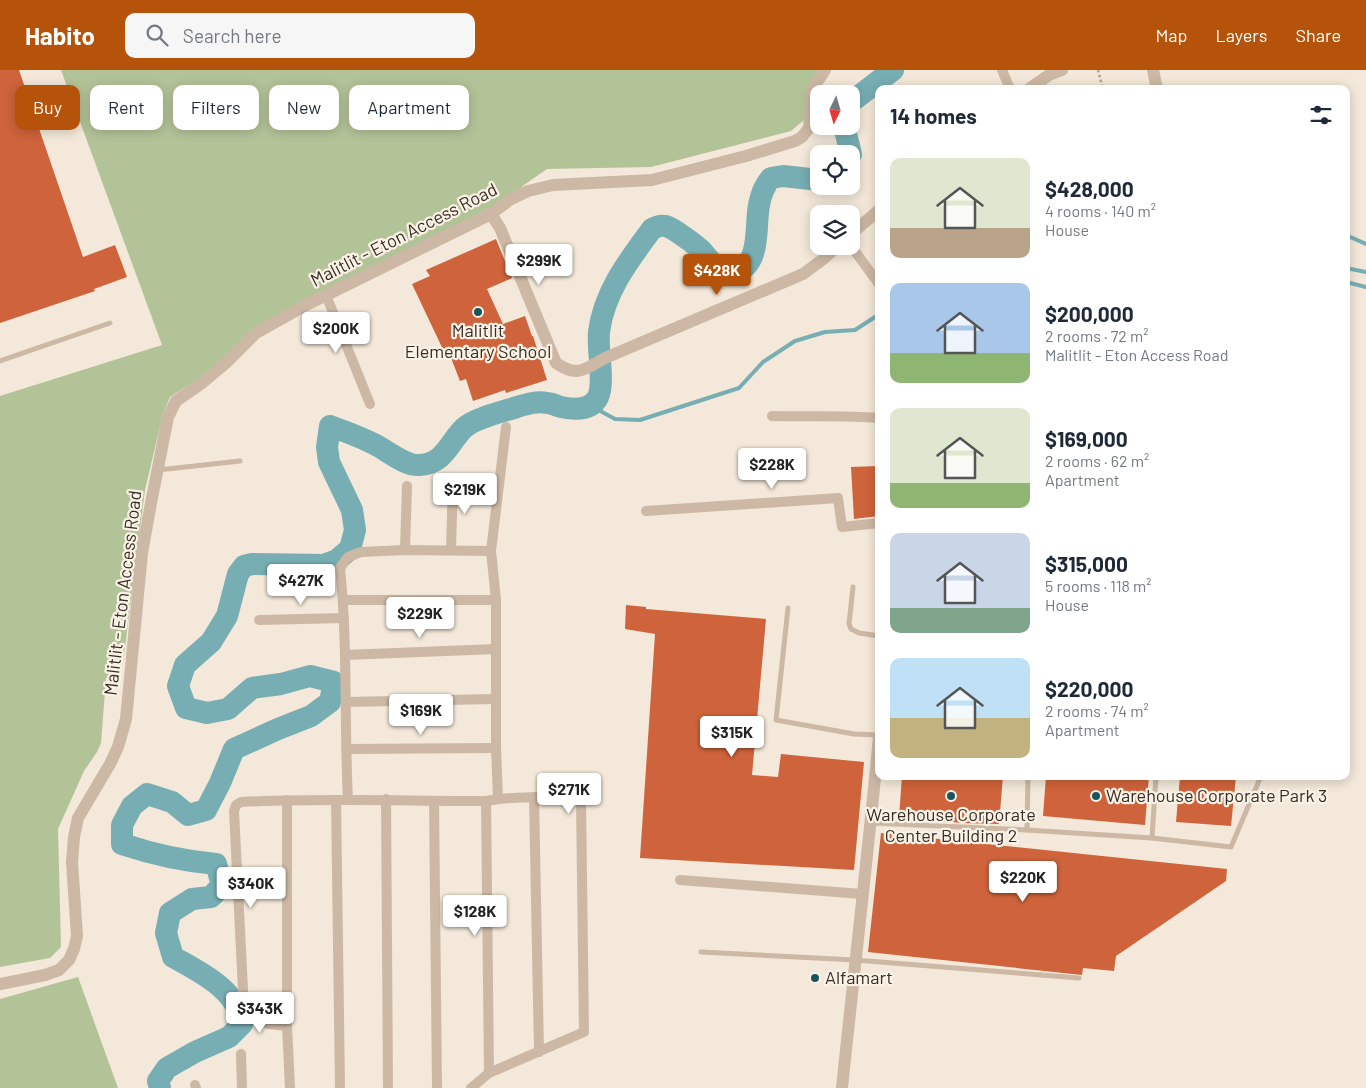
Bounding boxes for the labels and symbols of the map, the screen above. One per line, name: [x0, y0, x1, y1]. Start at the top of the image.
north arrow: [810, 85, 860, 135]
street label: Malitlit - Eton Access Road: [307, 177, 500, 291]
pin: $299K: [504, 244, 574, 286]
pin: $428K: [682, 254, 752, 296]
marker: Malitlit Elementary School: [472, 306, 484, 318]
pin: $200K: [301, 312, 371, 354]
place label: Malitlit Elementary School: [405, 319, 551, 362]
pin: $228K: [737, 448, 807, 490]
pin: $219K: [430, 472, 500, 515]
street label: Malitlit - Eton Access Road: [99, 489, 146, 697]
pin: $427K: [266, 564, 336, 606]
pin: $229K: [385, 596, 455, 639]
pin: $169K: [386, 694, 456, 736]
pin: $315K: [697, 716, 767, 758]
pin: $271K: [534, 772, 604, 815]
place label: Warehouse Corporate Park 3: [1106, 784, 1327, 806]
marker: Warehouse Corporate Center Building 2: [945, 790, 957, 802]
marker: Warehouse Corporate Park 3: [1090, 790, 1102, 802]
place label: Warehouse Corporate Center Building 2: [866, 803, 1036, 846]
pin: $220K: [988, 860, 1058, 903]
pin: $340K: [216, 866, 286, 909]
pin: $128K: [440, 894, 510, 937]
place label: Alfamart: [825, 966, 893, 988]
marker: Alfamart: [809, 972, 821, 984]
pin: $343K: [225, 992, 295, 1034]

